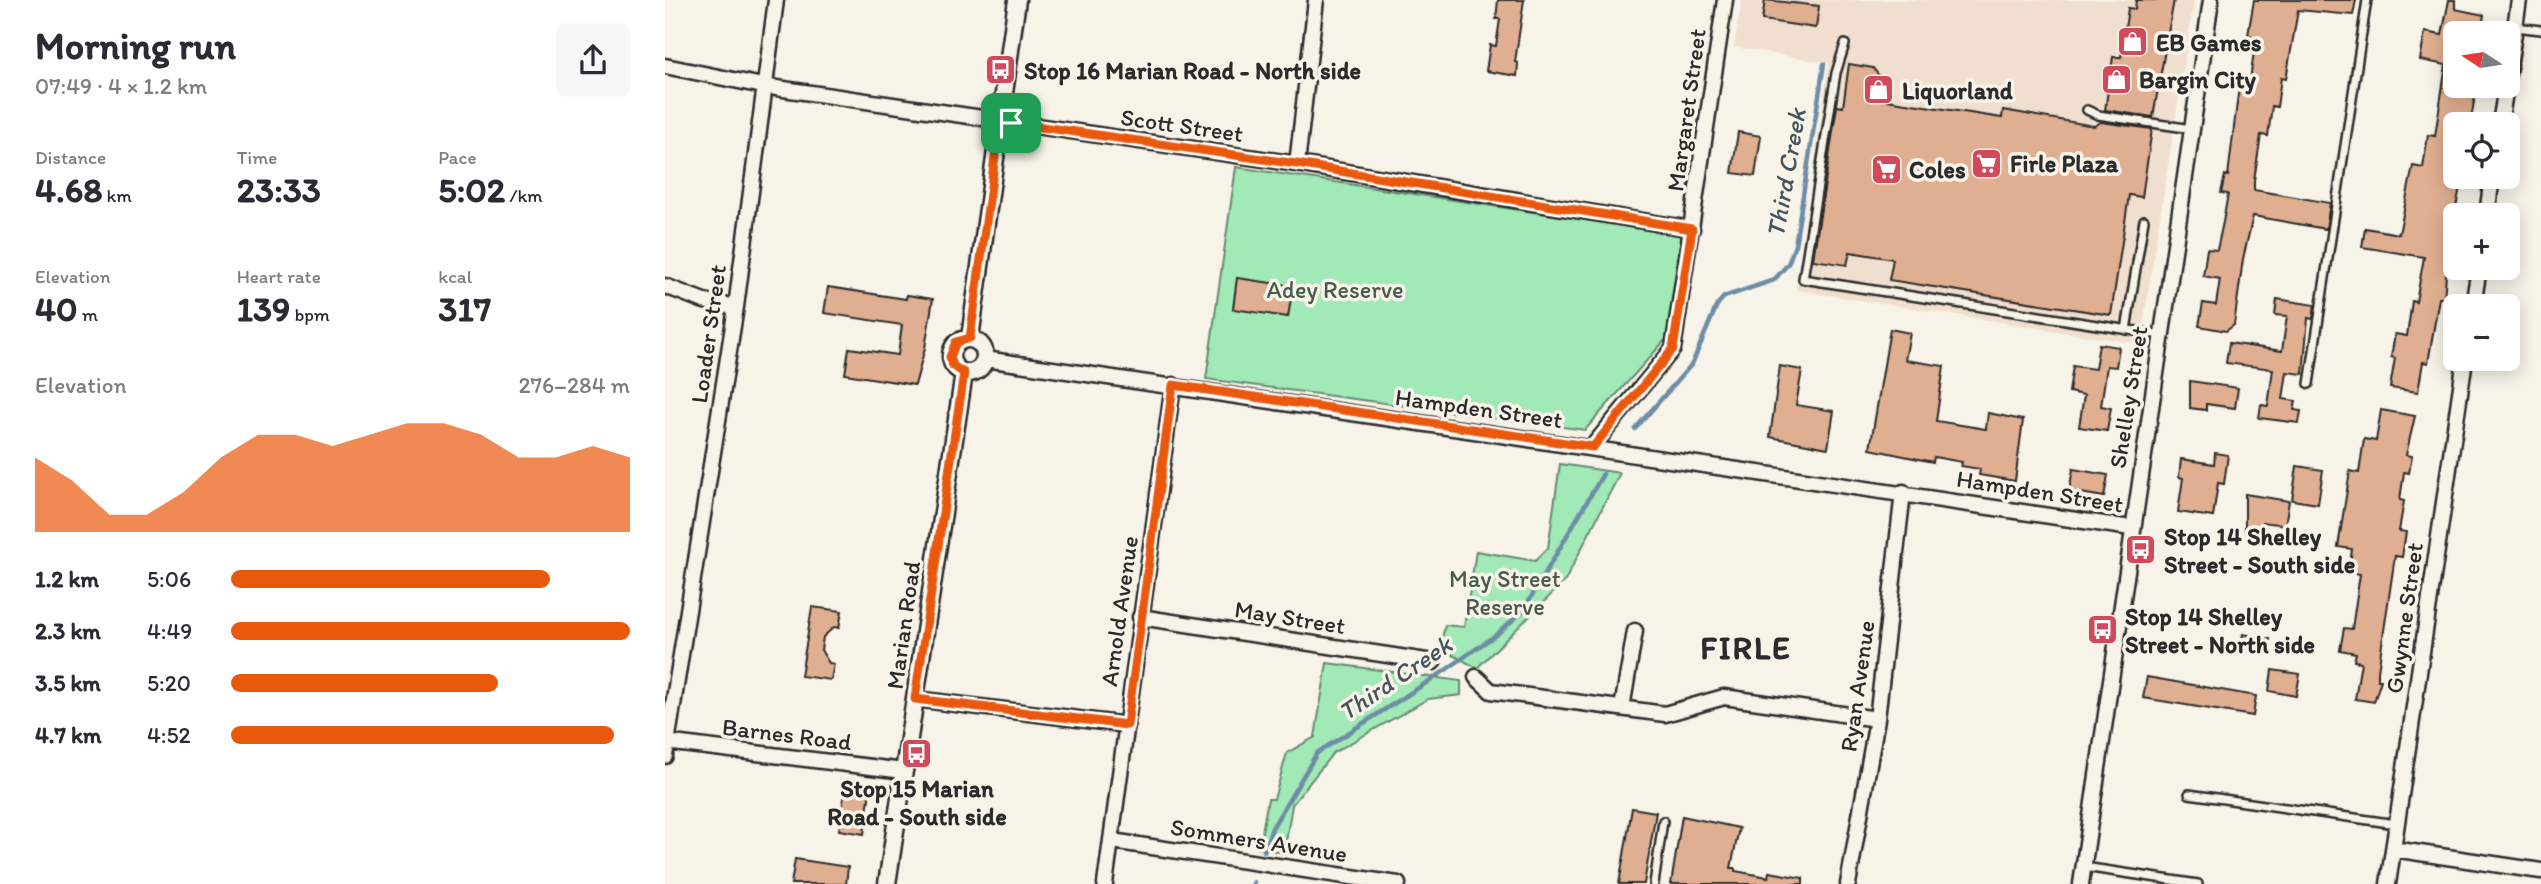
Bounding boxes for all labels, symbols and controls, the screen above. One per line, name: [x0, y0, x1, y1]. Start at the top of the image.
north arrow: [2443, 21, 2520, 98]
map controls: [2443, 21, 2520, 371]
text: Morning run: [35, 23, 236, 69]
button: share: [556, 23, 630, 97]
shop icon: EB Games: [2116, 25, 2150, 59]
street label: Margaret Street: [1660, 27, 1712, 193]
place label: EB Games: [2156, 28, 2262, 57]
bus stop icon: Stop 16 Marian Road - North side: [984, 53, 1018, 87]
place label: Stop 16 Marian Road - North side: [1024, 56, 1361, 86]
shop icon: Bargin City: [2099, 62, 2133, 96]
place label: Bargin City: [2139, 65, 2256, 95]
text: 07:49 · 4 × 1.2 km: [35, 72, 207, 100]
shop icon: Liquorland: [1862, 73, 1896, 107]
place label: Liquorland: [1902, 76, 2013, 106]
pin: [981, 93, 1041, 153]
street label: Scott Street: [1119, 102, 1245, 148]
icon: arrive: [992, 104, 1030, 142]
water label: Third Creek: [1759, 104, 1813, 240]
button: locate: [2443, 112, 2520, 189]
text: Distance: [35, 146, 106, 169]
text: Time: [237, 146, 277, 169]
text: Pace: [438, 146, 476, 169]
supermarket icon: Firle Plaza: [1970, 146, 2004, 180]
place label: Firle Plaza: [2010, 149, 2119, 178]
supermarket icon: Coles: [1869, 152, 1903, 186]
place label: Coles: [1909, 155, 1966, 184]
text: 4.68: [35, 169, 102, 211]
text: 23:33: [237, 169, 321, 211]
text: 5:02: [438, 169, 505, 211]
text: km: [102, 184, 132, 207]
text: /km: [505, 184, 543, 207]
button: +: [2443, 203, 2520, 280]
street label: Loader Street: [684, 263, 732, 405]
text: Elevation: [35, 265, 111, 288]
text: Heart rate: [237, 265, 321, 288]
text: kcal: [438, 265, 472, 288]
park label: Adey Reserve: [1267, 275, 1403, 304]
text: 40: [35, 288, 78, 330]
text: 139: [237, 288, 290, 330]
text: 317: [438, 288, 491, 330]
button: −: [2443, 294, 2520, 371]
text: m: [78, 303, 98, 326]
text: bpm: [290, 303, 330, 326]
street label: Shelley Street: [2102, 324, 2154, 470]
text: Elevation: [35, 371, 126, 399]
text: 276–284 m: [518, 371, 630, 399]
street label: Hampden Street: [1394, 382, 1564, 434]
street label: Hampden Street: [1954, 463, 2126, 519]
place label: Stop 14 Shelley Street - South side: [2164, 522, 2355, 579]
bus stop icon: Stop 14 Shelley Street - South side: [2124, 533, 2158, 567]
street label: Arnold Avenue: [1094, 534, 1144, 688]
street label: Gwynne Street: [2379, 541, 2429, 695]
street label: Marian Road: [880, 559, 926, 691]
park label: May Street Reserve: [1449, 564, 1561, 621]
text: 1.2 km: [35, 565, 99, 593]
text: 5:06: [147, 565, 191, 593]
street label: May Street: [1233, 594, 1347, 640]
place label: Stop 14 Shelley Street - North side: [2125, 602, 2315, 659]
bus stop icon: Stop 14 Shelley Street - North side: [2085, 613, 2119, 647]
text: 2.3 km: [35, 617, 101, 645]
text: 4:49: [147, 617, 192, 645]
street label: Ryan Avenue: [1833, 618, 1881, 754]
water label: Third Creek: [1332, 627, 1459, 728]
district label: FIRLE: [1700, 629, 1792, 667]
text: 3.5 km: [35, 669, 101, 697]
text: 5:20: [147, 669, 191, 697]
street label: Barnes Road: [721, 712, 853, 756]
text: 4.7 km: [35, 721, 101, 749]
text: 4:52: [147, 721, 191, 749]
bus stop icon: Stop 15 Marian Road - South side: [900, 737, 934, 771]
place label: Stop 15 Marian Road - South side: [827, 774, 1007, 831]
street label: Sommers Avenue: [1169, 812, 1349, 868]

